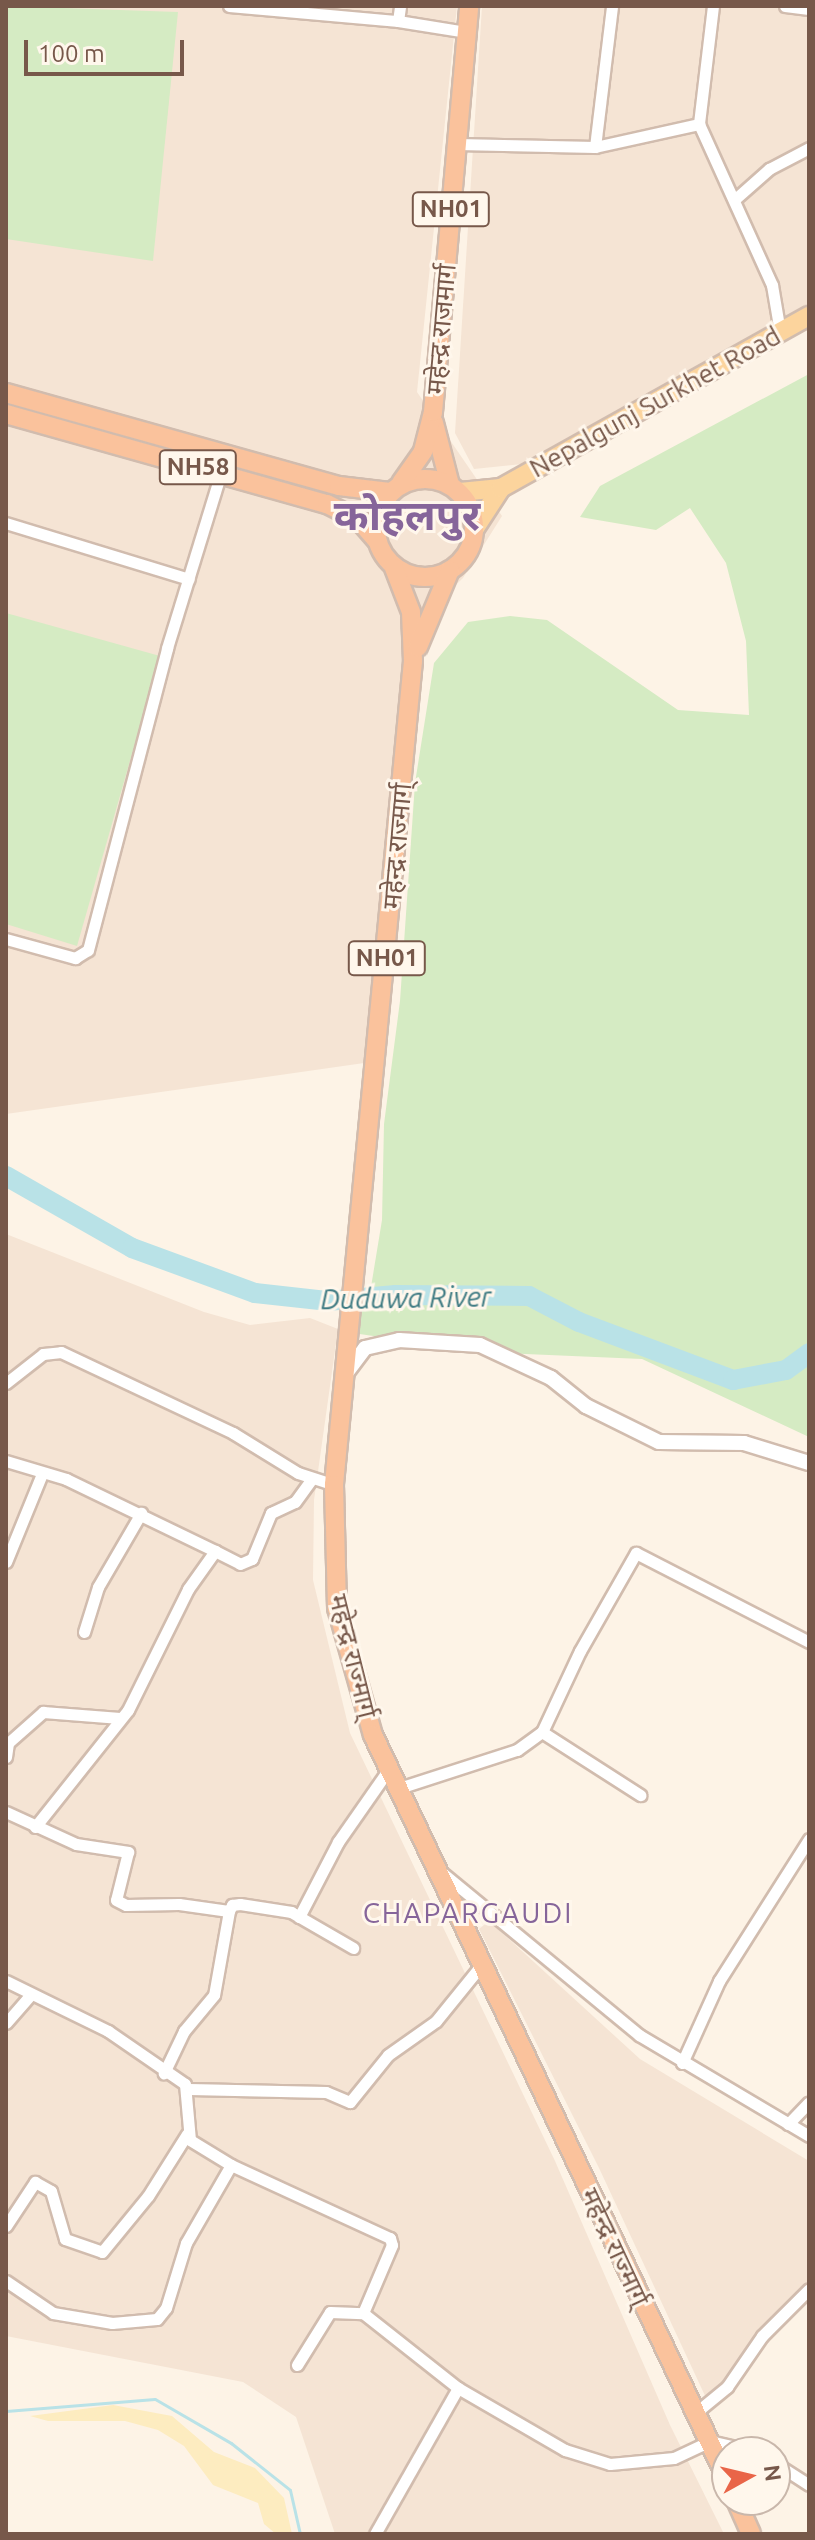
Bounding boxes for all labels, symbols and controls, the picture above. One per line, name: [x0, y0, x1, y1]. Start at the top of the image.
scale bar: [28, 24, 188, 74]
text: 100 m: [38, 40, 105, 67]
road number: NH01: [411, 189, 491, 229]
street label: महेन्द्र राजमार्ग: [420, 263, 462, 395]
street label: Nepalgunj Surkhet Road: [524, 320, 786, 484]
road number: NH58: [158, 447, 238, 487]
district label: कोहलपुर: [334, 490, 480, 540]
street label: महेन्द्र राज्मार्ग्: [376, 782, 418, 910]
road number: NH01: [347, 938, 427, 978]
water label: Duduwa River: [320, 1280, 492, 1316]
street label: महेन्द्र राज्मार्ग्: [323, 1591, 383, 1721]
district label: CHAPARGAUDI: [363, 1896, 573, 1930]
street label: महेन्द्र राज्मार्ग्: [574, 2183, 656, 2311]
north arrow: [711, 2436, 791, 2516]
text: N: [760, 2463, 787, 2483]

